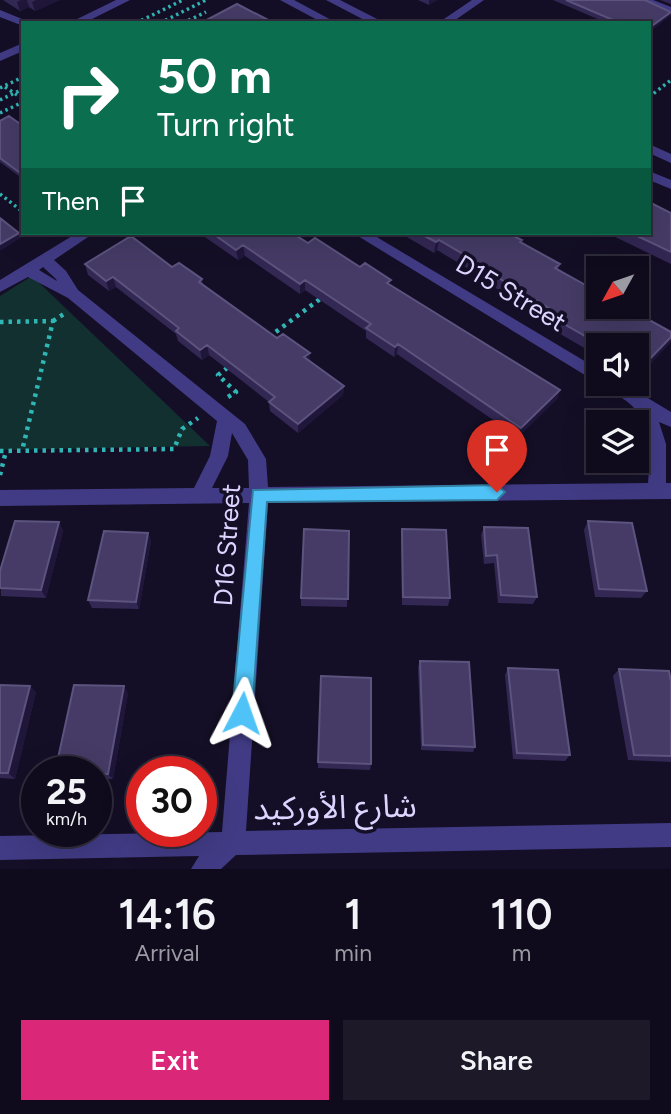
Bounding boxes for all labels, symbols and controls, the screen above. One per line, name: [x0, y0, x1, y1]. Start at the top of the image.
text: 50 m: [157, 46, 272, 105]
icon: right: [42, 49, 133, 140]
text: Turn right: [157, 106, 295, 144]
icon: arrive: [114, 182, 152, 220]
text: Then: [42, 185, 100, 217]
street label: D15 Street: [450, 248, 572, 338]
north arrow: [586, 256, 649, 318]
map controls: [586, 256, 649, 473]
button: sound: [586, 333, 649, 396]
button: layers: [586, 410, 649, 473]
pin: [467, 420, 527, 492]
icon: arrive: [478, 431, 516, 469]
street label: D16 Street: [207, 483, 247, 607]
position arrow: [205, 676, 279, 750]
speed limit sign: 30: [126, 756, 217, 847]
text: 25: [46, 771, 87, 813]
street label: شارع الأوركيد: [253, 787, 417, 832]
text: km/h: [46, 808, 87, 830]
text: 14:16: [118, 889, 216, 940]
text: 1: [344, 889, 362, 940]
text: 110: [490, 889, 553, 940]
text: Arrival: [135, 939, 200, 967]
text: min: [334, 939, 372, 967]
text: m: [512, 939, 531, 967]
button: Exit: [21, 1020, 329, 1100]
button: Share: [343, 1020, 650, 1100]

